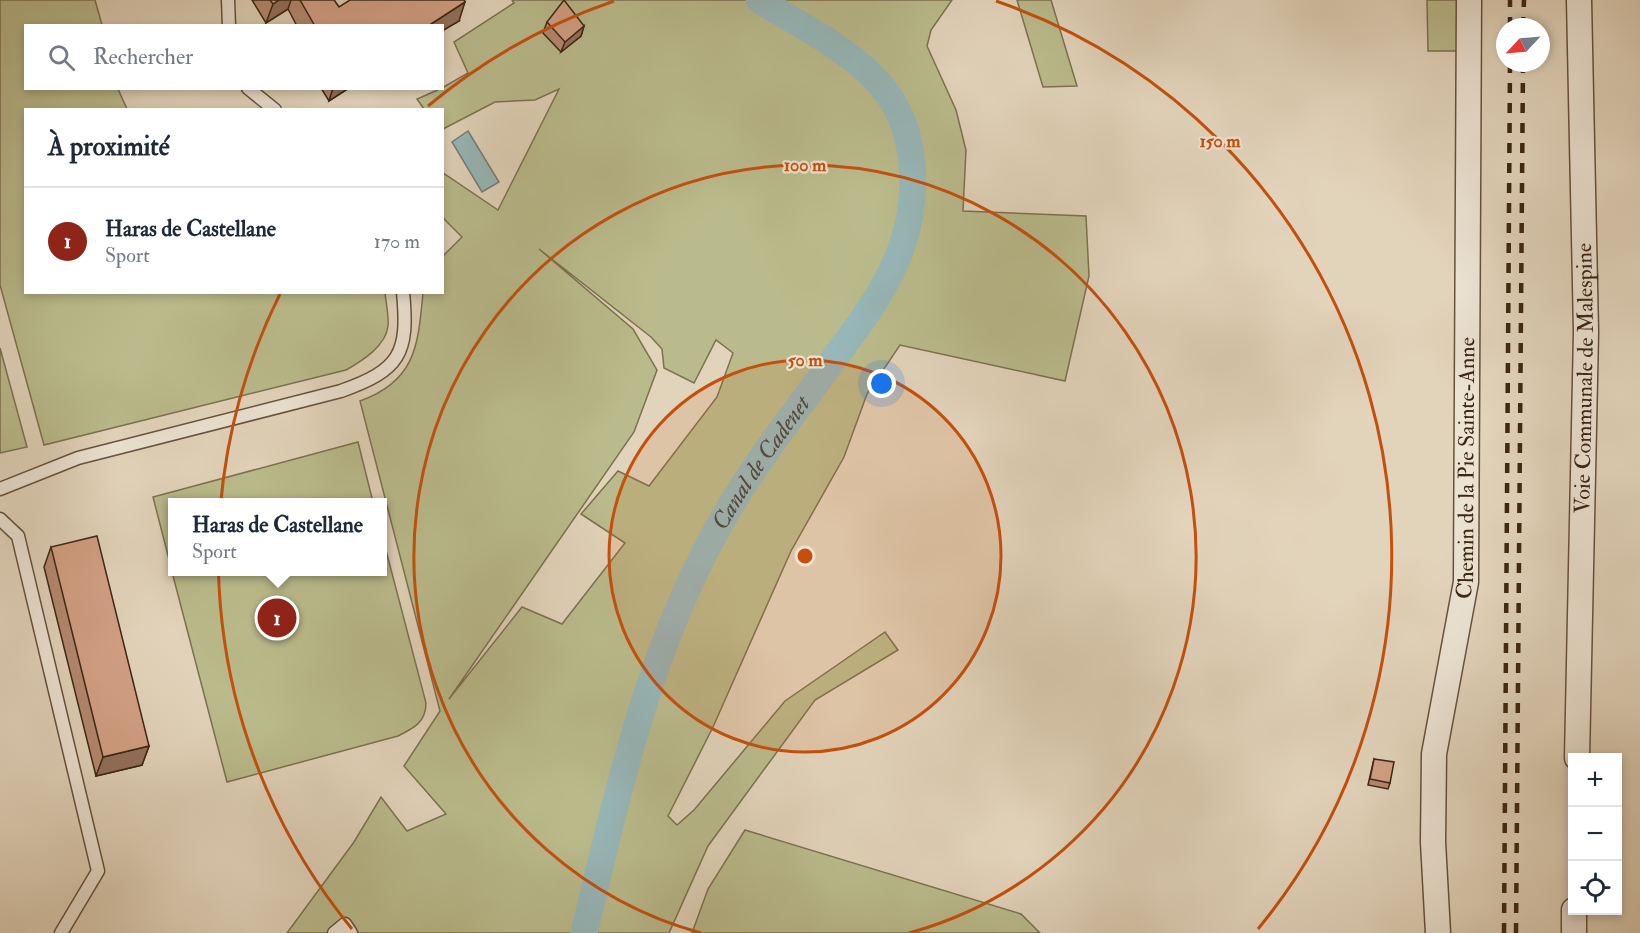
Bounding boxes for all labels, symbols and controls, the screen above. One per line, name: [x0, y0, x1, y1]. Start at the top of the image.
north arrow: [1496, 18, 1550, 72]
search box: [24, 24, 444, 90]
icon: search: [45, 41, 78, 74]
text: Rechercher: [93, 43, 193, 71]
text: 150 m: [1199, 130, 1242, 153]
text: À proximité: [48, 131, 170, 163]
text: 100 m: [784, 154, 827, 177]
text: Haras de Castellane: [105, 215, 276, 243]
text: 1: [64, 229, 71, 254]
text: 170 m: [374, 229, 420, 254]
text: Sport: [105, 243, 150, 268]
street label: Voie Communale de Malespine: [1568, 243, 1600, 514]
street label: Chemin de la Pie Sainte-Anne: [1449, 337, 1481, 601]
text: 50 m: [788, 349, 823, 372]
your location: [867, 369, 896, 398]
water label: Canal de Cadenet: [704, 389, 818, 535]
popup: [168, 498, 387, 576]
text: Haras de Castellane: [192, 511, 363, 539]
text: Sport: [192, 539, 237, 564]
centre of rings: [795, 546, 815, 566]
pin: 1: [258, 596, 296, 640]
map controls: [1568, 753, 1622, 915]
button: +: [1568, 753, 1622, 807]
button: −: [1568, 807, 1622, 861]
button: locate: [1568, 861, 1622, 915]

